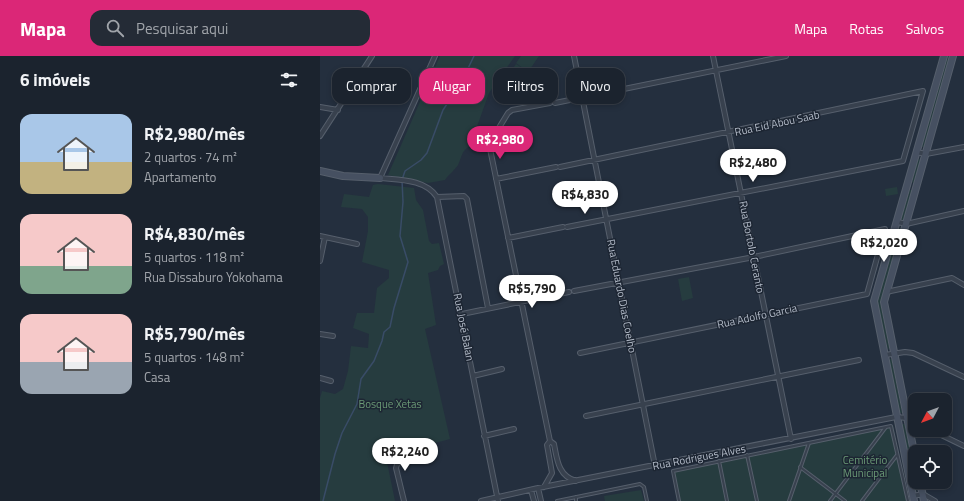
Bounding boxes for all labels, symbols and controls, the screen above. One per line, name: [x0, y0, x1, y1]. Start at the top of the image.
search box: [90, 10, 370, 46]
text: Mapa: [20, 14, 66, 43]
icon: search: [104, 17, 126, 39]
text: Pesquisar aqui: [136, 17, 228, 40]
text: Mapa: [794, 18, 827, 39]
text: Rotas: [849, 18, 884, 39]
text: Salvos: [906, 18, 944, 39]
text: 6 imóveis: [20, 67, 90, 93]
chip: Comprar: [332, 68, 411, 104]
chip: Alugar: [419, 68, 485, 104]
chip: Filtros: [493, 68, 558, 104]
chip: Novo: [566, 68, 625, 104]
icon: filters: [278, 69, 300, 91]
street label: Rua Eid Abou Saab: [733, 106, 821, 140]
text: R$2,980/mês: [144, 121, 245, 147]
pin: R$2,980: [463, 126, 537, 160]
text: R$2,980: [476, 129, 524, 149]
icon: home: [52, 130, 100, 178]
text: 2 quartos · 74 m²: [144, 147, 237, 167]
pin: R$2,480: [716, 149, 790, 183]
text: R$2,480: [729, 152, 777, 172]
text: Apartamento: [144, 167, 217, 187]
pin: R$4,830: [548, 181, 622, 215]
text: R$4,830: [561, 184, 609, 204]
street label: Rua Bortolo Ceranto: [735, 200, 769, 295]
text: R$4,830/mês: [144, 221, 245, 247]
pin: R$2,020: [847, 229, 921, 263]
icon: home: [52, 230, 100, 278]
text: R$2,020: [860, 232, 908, 252]
street label: Rua Eduardo Dias Coelho: [603, 238, 641, 354]
text: 5 quartos · 118 m²: [144, 247, 244, 267]
text: Rua Dissaburo Yokohama: [144, 267, 283, 287]
pin: R$5,790: [495, 275, 569, 309]
text: R$5,790: [508, 278, 556, 298]
street label: Rua José Balan: [450, 292, 478, 362]
street label: Rua Adolfo Garcia: [715, 300, 799, 332]
text: R$5,790/mês: [144, 321, 245, 347]
icon: home: [52, 330, 100, 378]
text: 5 quartos · 148 m²: [144, 347, 244, 367]
text: Casa: [144, 367, 170, 387]
north arrow: [908, 393, 952, 437]
map controls: [908, 393, 952, 489]
park label: Bosque Xetas: [358, 396, 422, 412]
pin: R$2,240: [368, 438, 442, 472]
street label: Rua Rodrigues Alves: [651, 440, 747, 474]
text: R$2,240: [381, 441, 429, 461]
button: locate: [908, 445, 952, 489]
park label: Cemitério Municipal: [843, 452, 887, 481]

